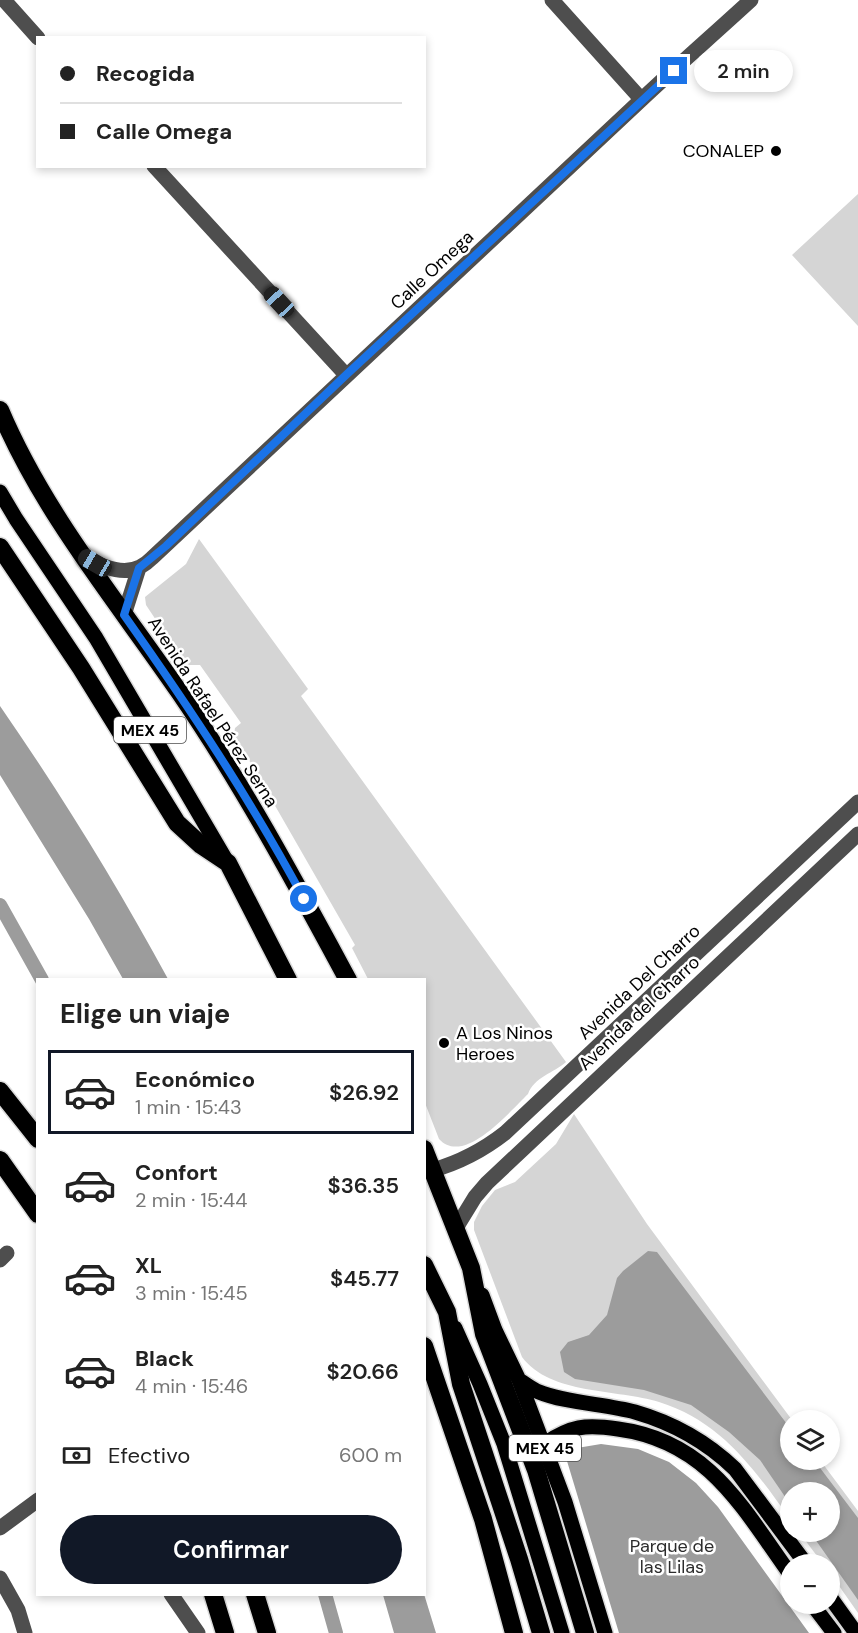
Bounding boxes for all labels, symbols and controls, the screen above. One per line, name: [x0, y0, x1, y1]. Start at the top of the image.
callout: 2 min: [695, 50, 794, 92]
route end: [660, 57, 687, 84]
text: 2 min: [717, 58, 770, 84]
text: Recogida: [96, 59, 195, 88]
text: Calle Omega: [96, 117, 232, 146]
place label: CONALEP: [683, 139, 764, 163]
marker: CONALEP: [769, 144, 783, 158]
street label: Calle Omega: [385, 225, 479, 315]
car: [260, 283, 298, 321]
car: [75, 546, 115, 580]
street label: Avenida Rafael Pérez Serna: [142, 612, 284, 812]
road number: MEX 45: [114, 717, 186, 743]
route start: [290, 885, 317, 912]
street label: Avenida Del Charro: [573, 919, 705, 1045]
street label: Avenida del Charro: [573, 950, 705, 1076]
text: Elige un viaje: [60, 996, 230, 1031]
place label: A Los Ninos Heroes: [456, 1021, 553, 1066]
marker: A Los Ninos Heroes: [437, 1036, 451, 1050]
icon: car: [63, 1065, 117, 1119]
text: Económico: [135, 1065, 255, 1094]
text: $26.92: [329, 1078, 399, 1107]
text: 1 min · 15:43: [135, 1094, 242, 1120]
icon: car: [63, 1158, 117, 1212]
text: Confort: [135, 1158, 218, 1187]
text: $36.35: [328, 1171, 399, 1200]
text: 2 min · 15:44: [135, 1187, 247, 1213]
icon: car: [63, 1251, 117, 1305]
text: XL: [135, 1251, 162, 1280]
text: $45.77: [330, 1264, 399, 1293]
text: 3 min · 15:45: [135, 1280, 248, 1306]
icon: car: [63, 1344, 117, 1398]
text: Black: [135, 1344, 194, 1373]
text: $20.66: [326, 1357, 399, 1386]
text: 4 min · 15:46: [135, 1373, 248, 1399]
map controls: [780, 1410, 840, 1614]
button: layers: [780, 1410, 840, 1470]
road number: MEX 45: [509, 1435, 581, 1461]
icon: cash: [60, 1439, 93, 1472]
text: Efectivo: [108, 1441, 190, 1470]
text: 600 m: [339, 1442, 402, 1468]
button: +: [780, 1482, 840, 1542]
button: Confirmar: [60, 1515, 402, 1584]
park label: Parque de las Lilas: [630, 1534, 714, 1579]
button: −: [780, 1554, 840, 1614]

